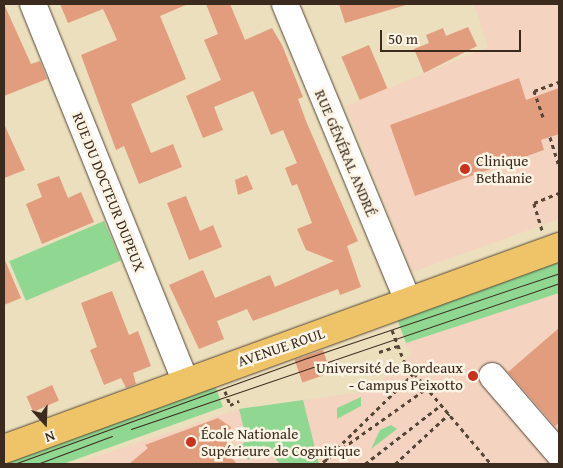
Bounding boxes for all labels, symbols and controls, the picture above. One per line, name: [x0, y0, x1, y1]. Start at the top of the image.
scale bar: [383, 20, 524, 52]
text: 50 m: [388, 28, 418, 49]
street label: RUE GÉNÉRAL ANDRÉ: [311, 87, 381, 219]
street label: RUE DU DOCTEUR DUPEUX: [69, 110, 149, 274]
place label: Clinique Bethanie: [476, 151, 532, 186]
marker: Clinique Bethanie: [458, 162, 472, 176]
street label: AVENUE ROUL: [235, 324, 327, 370]
place label: Université de Bordeaux - Campus Peixotto: [316, 358, 463, 393]
marker: Université de Bordeaux - Campus Peixotto: [467, 370, 479, 382]
north arrow: [20, 398, 70, 448]
place label: École Nationale Supérieure de Cognitique: [201, 424, 360, 459]
text: N: [42, 426, 58, 448]
marker: École Nationale Supérieure de Cognitique: [185, 436, 197, 448]

